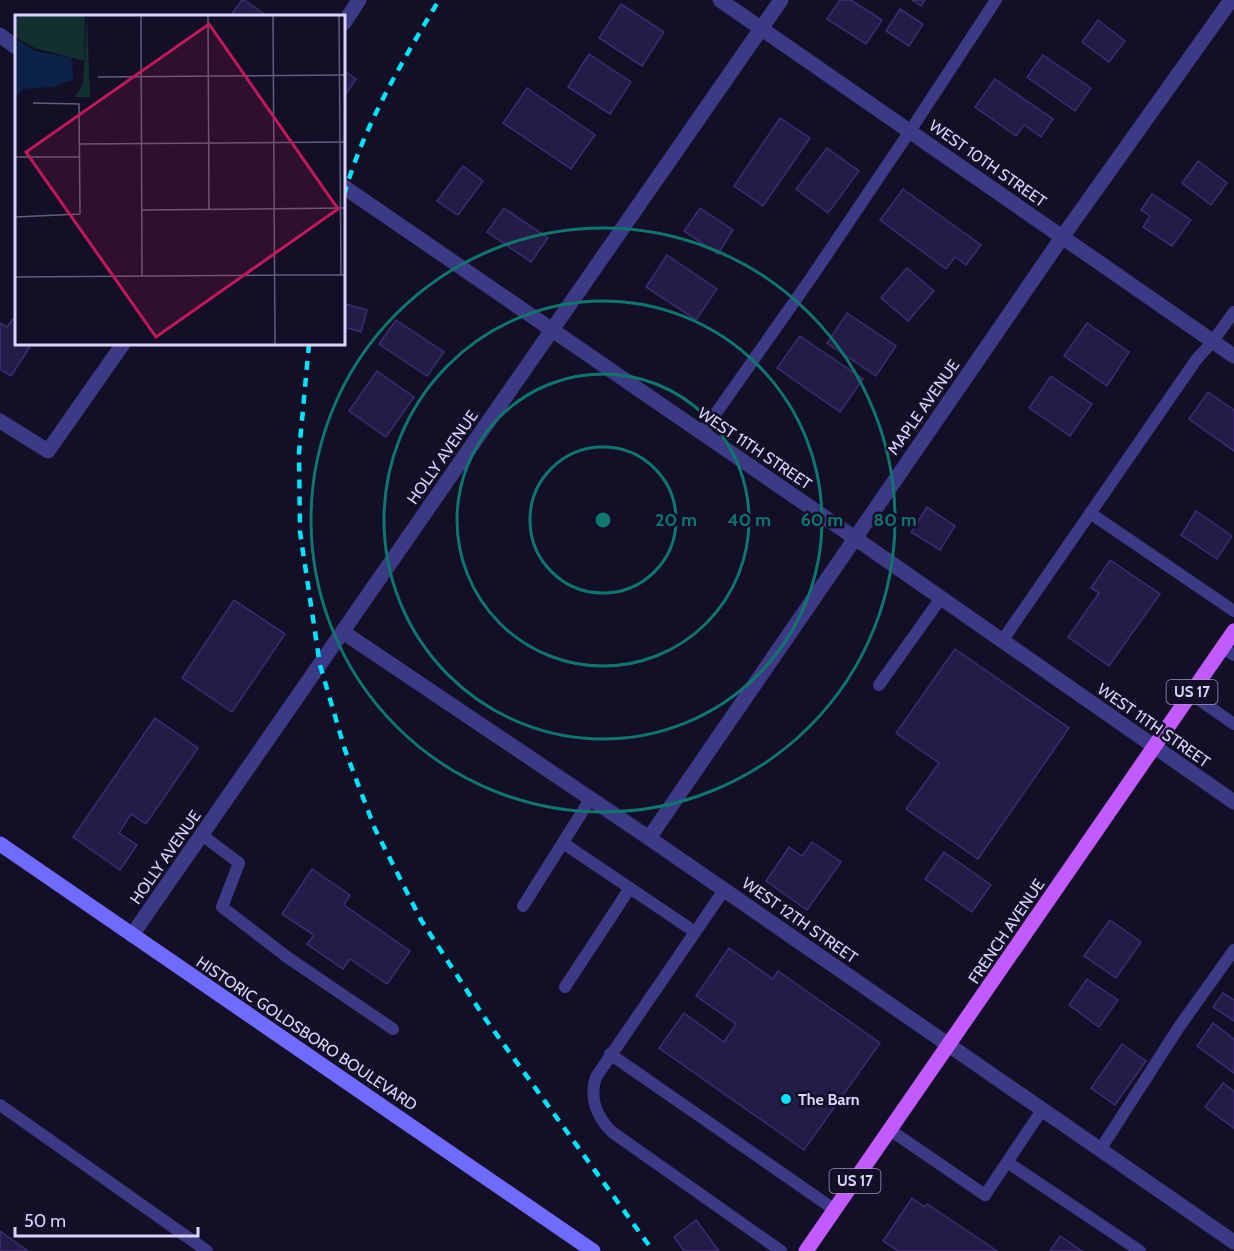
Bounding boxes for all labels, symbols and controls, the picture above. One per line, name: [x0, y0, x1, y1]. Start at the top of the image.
inset map: [15, 15, 345, 345]
street label: WEST 10TH STREET: [925, 116, 1050, 211]
street label: MAPLE AVENUE: [884, 356, 963, 459]
street label: WEST 11TH STREET: [694, 403, 816, 494]
street label: HOLLY AVENUE: [403, 407, 482, 508]
text: 20 m: [655, 509, 697, 531]
text: 40 m: [727, 509, 771, 531]
text: 60 m: [801, 509, 843, 531]
text: 80 m: [873, 509, 917, 531]
centre of rings: [593, 510, 613, 530]
street label: WEST 11TH STREET: [1094, 679, 1214, 772]
road number: US 17: [1166, 680, 1218, 704]
street label: HOLLY AVENUE: [126, 807, 205, 908]
street label: WEST 12TH STREET: [738, 874, 861, 968]
street label: FRENCH AVENUE: [964, 875, 1049, 987]
street label: HISTORIC GOLDSBORO BOULEVARD: [193, 952, 421, 1115]
place label: The Barn: [798, 1090, 860, 1109]
marker: The Barn: [779, 1092, 793, 1106]
road number: US 17: [830, 1169, 880, 1193]
scale bar: [15, 1200, 198, 1238]
text: 50 m: [24, 1210, 66, 1232]

